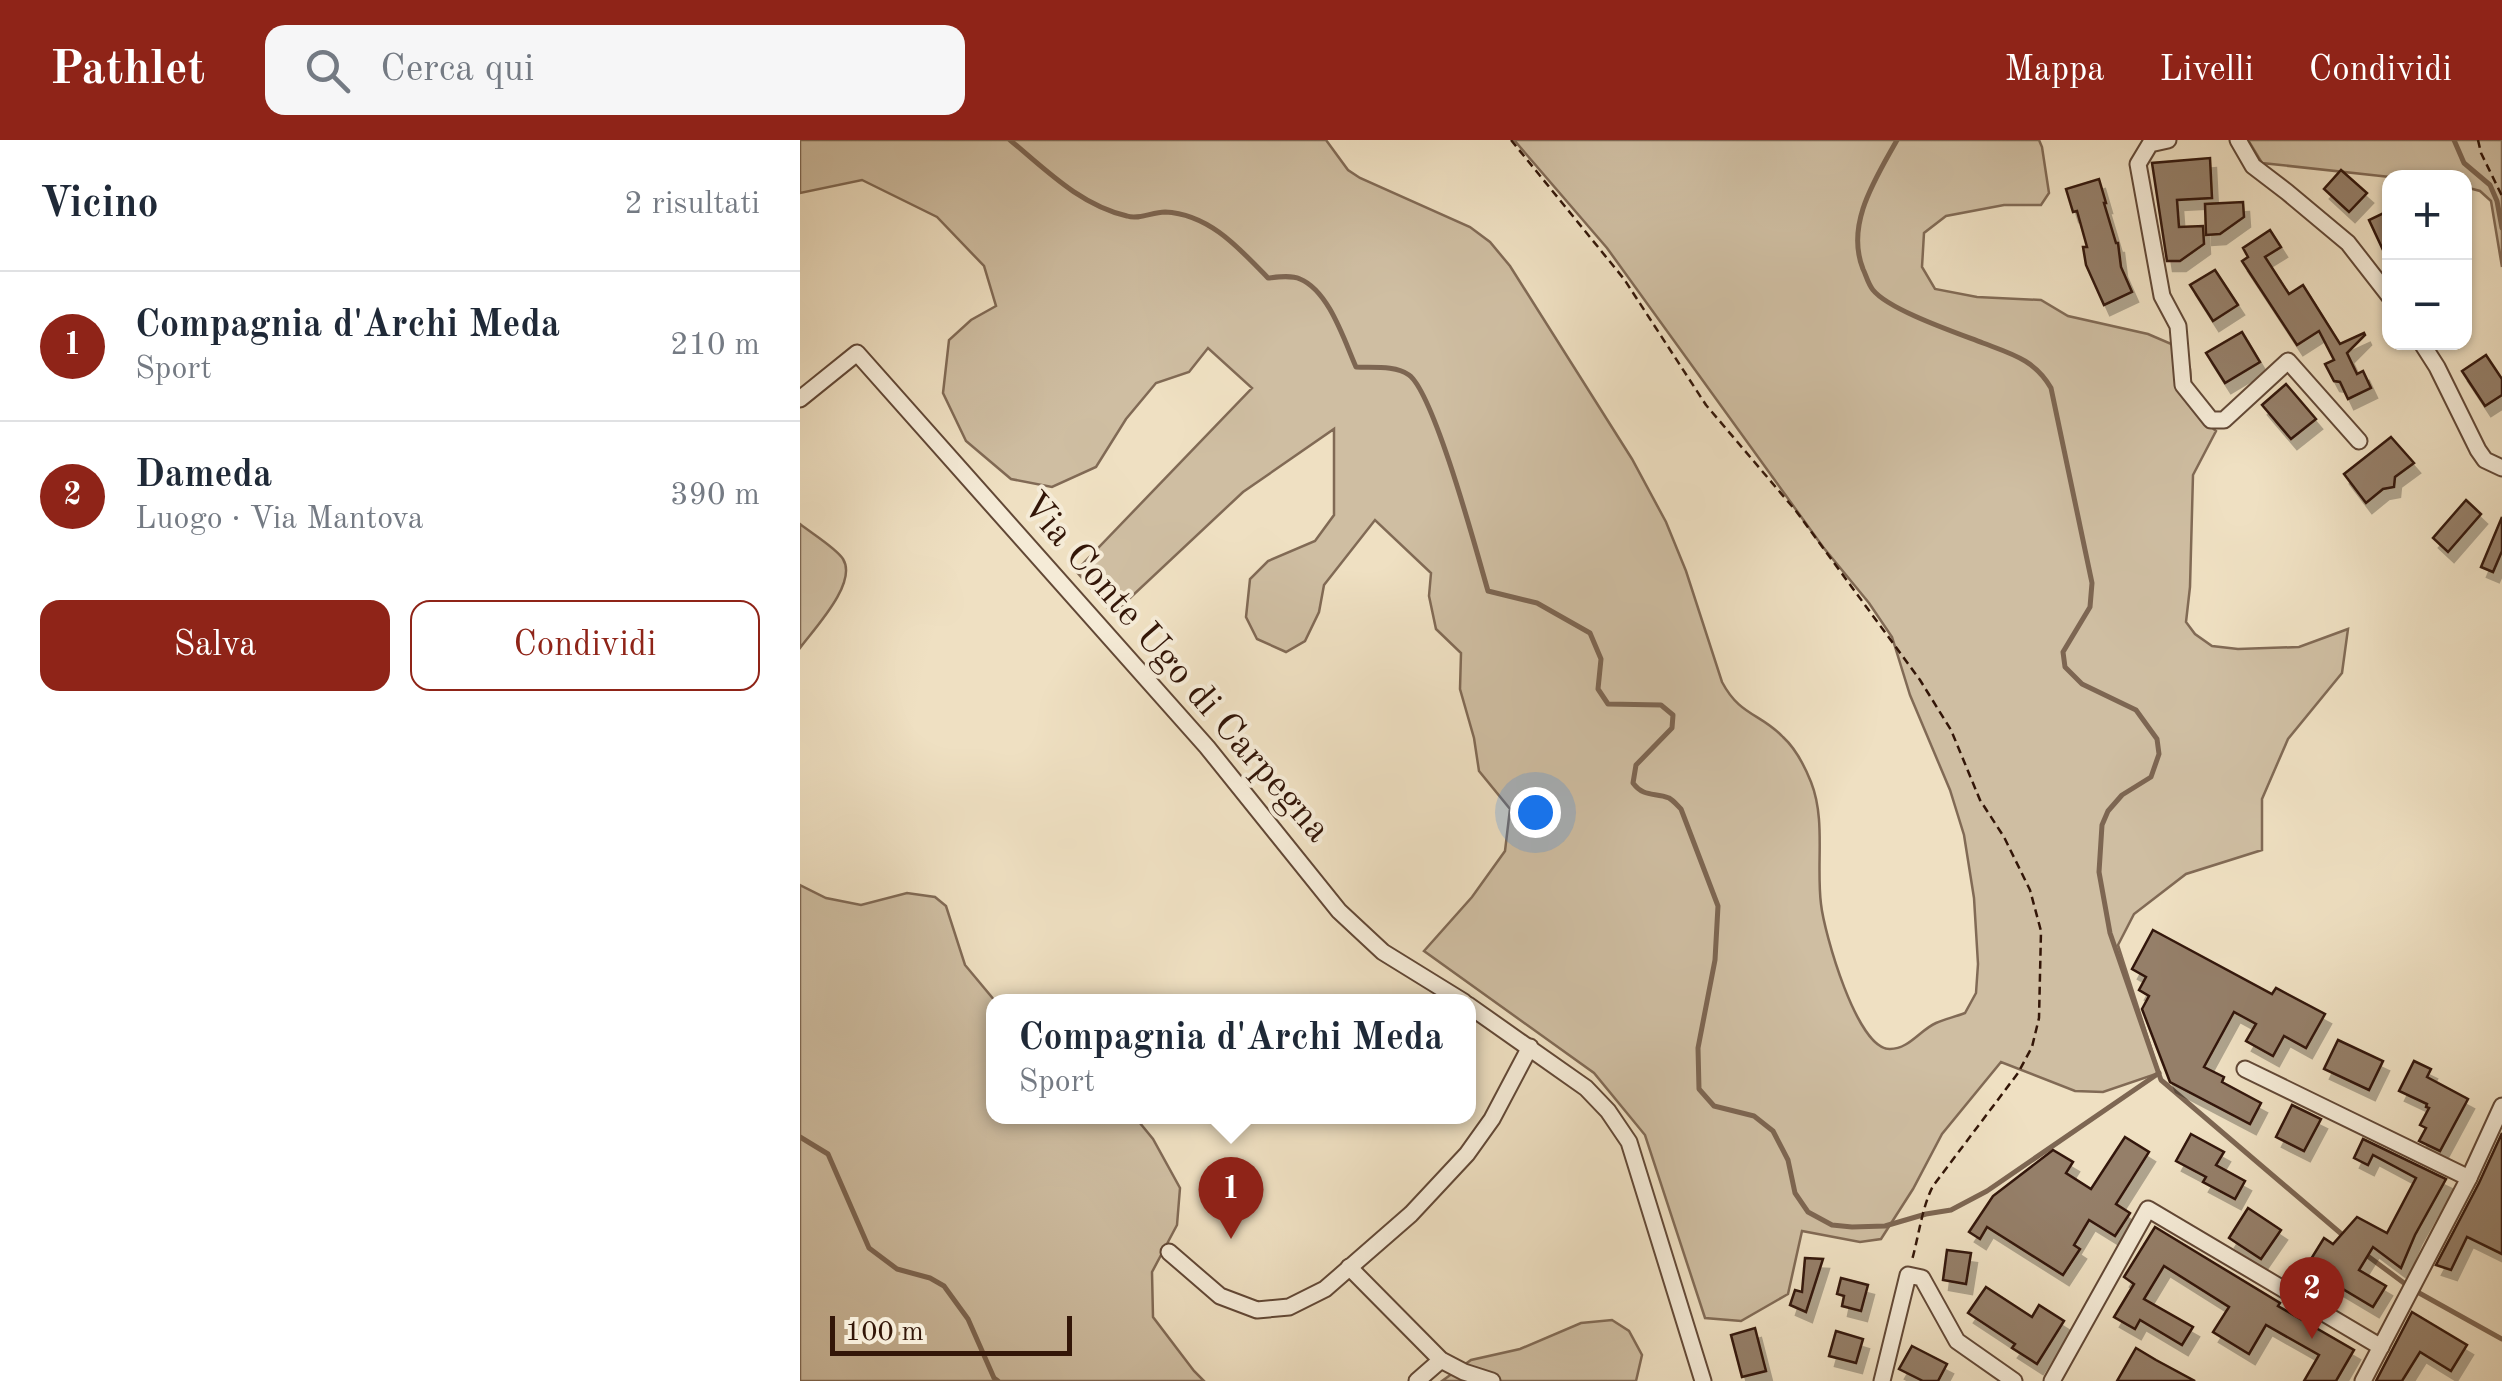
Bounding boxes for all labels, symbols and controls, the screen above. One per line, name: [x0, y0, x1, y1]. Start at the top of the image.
search box: [265, 25, 965, 115]
icon: search: [300, 43, 355, 98]
text: Pathlet: [50, 46, 205, 94]
text: Cerca qui: [380, 51, 534, 89]
text: Mappa: [2004, 53, 2105, 88]
text: Livelli: [2160, 53, 2254, 88]
text: Condividi: [2309, 53, 2452, 88]
map controls: [2382, 170, 2472, 350]
button: +: [2382, 170, 2472, 260]
text: Vicino: [40, 184, 159, 226]
text: 2 risultati: [624, 189, 760, 221]
button: −: [2382, 260, 2472, 350]
text: Compagnia d'Archi Meda: [135, 307, 560, 345]
text: 1: [63, 330, 82, 362]
text: 210 m: [670, 330, 760, 362]
text: Sport: [135, 354, 212, 386]
text: Dameda: [135, 457, 272, 495]
text: 2: [63, 480, 82, 512]
text: 390 m: [670, 480, 760, 512]
street label: Via Conte Ugo di Carpegna: [1013, 486, 1337, 850]
text: Luogo · Via Mantova: [135, 504, 424, 536]
button: Salva: [40, 600, 390, 691]
button: Condividi: [410, 600, 760, 691]
your location: [1510, 787, 1561, 838]
popup: [986, 994, 1476, 1124]
text: Compagnia d'Archi Meda: [1018, 1020, 1444, 1058]
text: Sport: [1018, 1067, 1095, 1099]
pin: 1: [1198, 1156, 1264, 1239]
pin: 2: [2280, 1256, 2344, 1339]
scale bar: [830, 1311, 1072, 1356]
text: 100 m: [845, 1319, 924, 1347]

